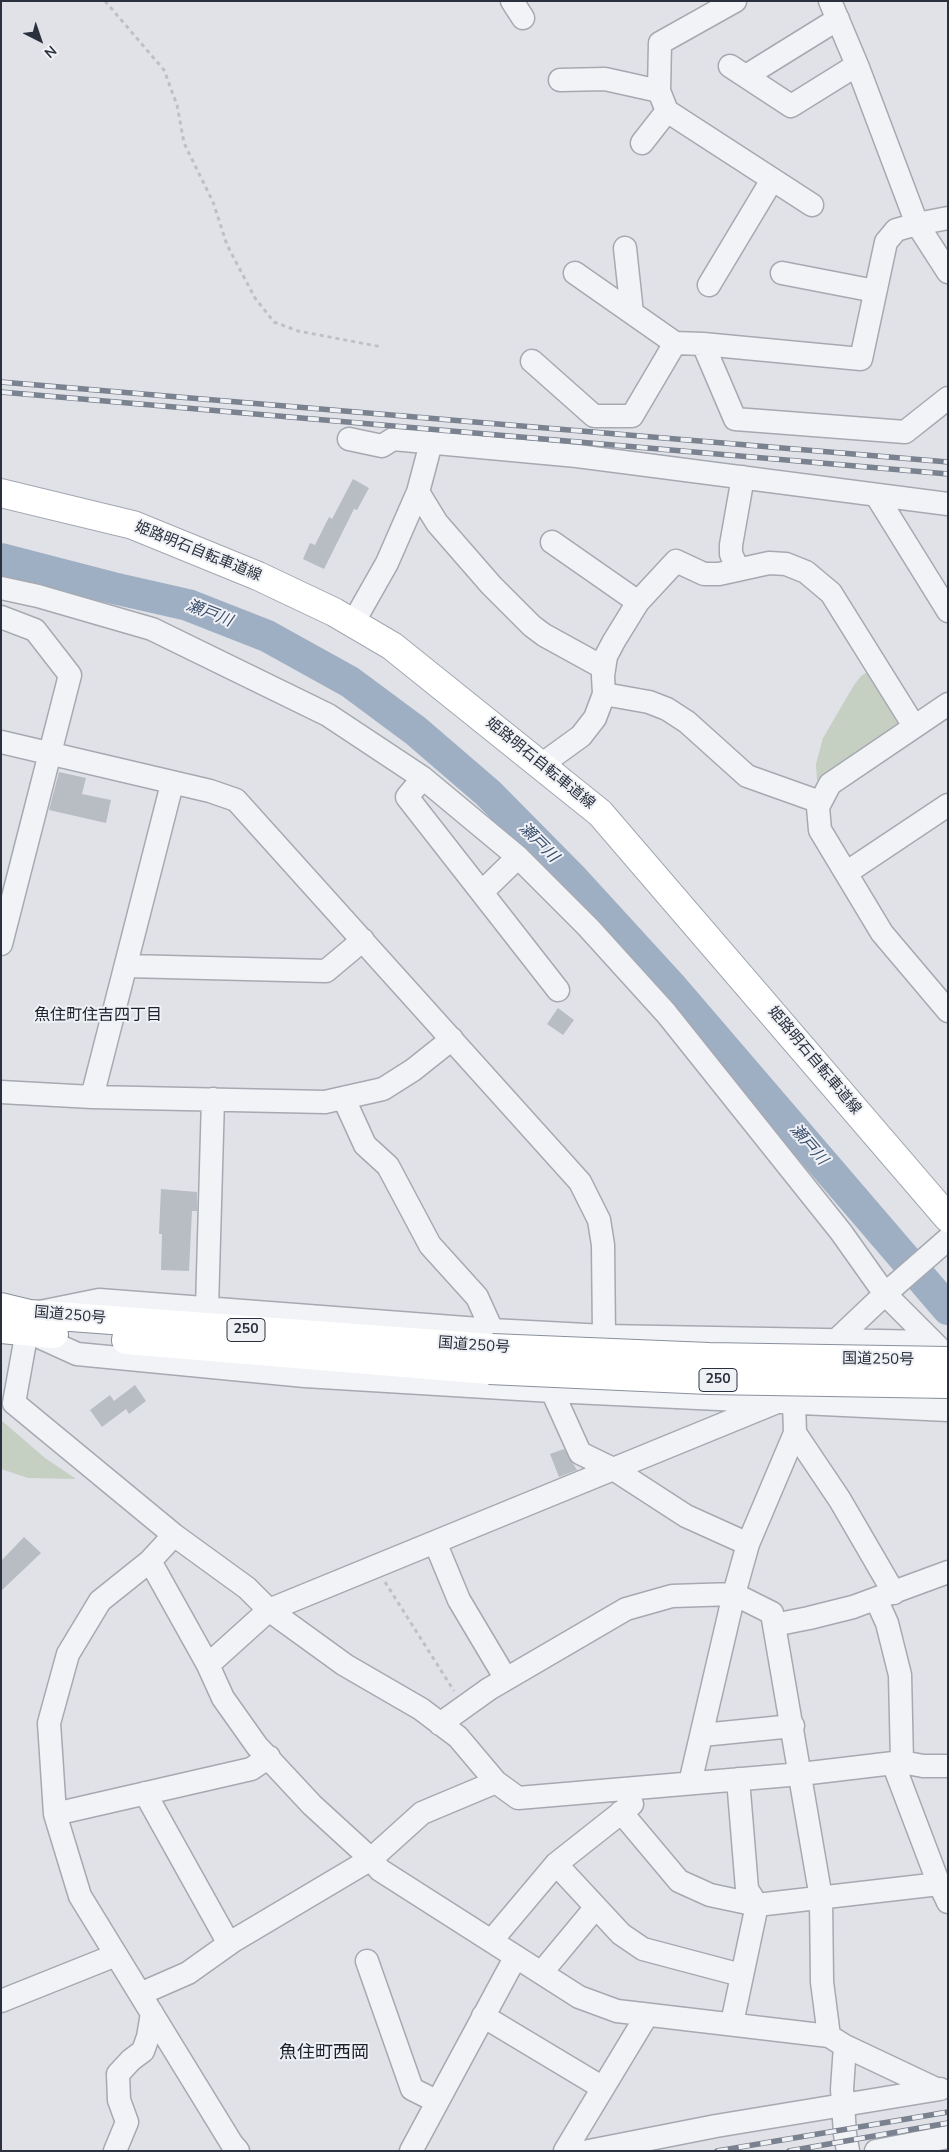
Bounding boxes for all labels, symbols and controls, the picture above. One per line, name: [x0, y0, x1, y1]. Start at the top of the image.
north arrow: [15, 15, 65, 65]
text: N: [40, 41, 60, 62]
street label: 姫路明石自転車道線: [132, 518, 264, 586]
water label: 瀬戸川: [183, 596, 235, 632]
street label: 姫路明石自転車道線: [482, 715, 598, 813]
water label: 瀬戸川: [514, 819, 562, 867]
street label: 姫路明石自転車道線: [764, 1004, 864, 1118]
district label: 魚住町住吉四丁目: [34, 1006, 162, 1026]
water label: 瀬戸川: [785, 1121, 831, 1169]
street label: 国道250号: [33, 1304, 107, 1328]
road number: 250: [227, 1318, 265, 1342]
street label: 国道250号: [437, 1335, 511, 1357]
street label: 国道250号: [842, 1350, 914, 1370]
road number: 250: [699, 1368, 737, 1392]
district label: 魚住町西岡: [279, 2043, 369, 2065]

